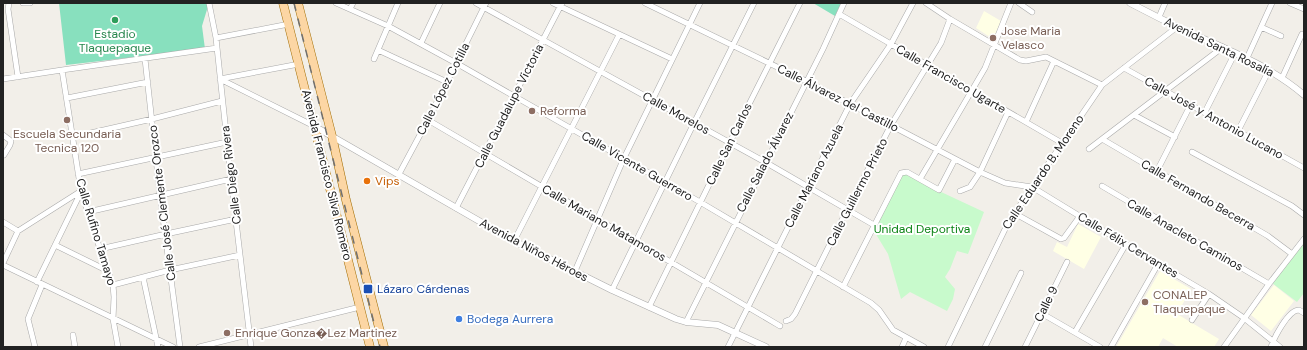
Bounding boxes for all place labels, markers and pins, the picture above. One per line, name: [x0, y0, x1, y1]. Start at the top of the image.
marker: Estadio Tlaquepaque: [110, 15, 120, 25]
place label: Jose Maria Velasco: [1001, 23, 1061, 53]
place label: Estadio Tlaquepaque: [79, 26, 151, 56]
marker: Jose Maria Velasco: [988, 33, 998, 43]
place label: Reforma: [540, 103, 586, 119]
marker: Reforma: [527, 106, 537, 116]
marker: Escuela Secundaria Tecnica 120: [62, 115, 72, 125]
place label: Escuela Secundaria Tecnica 120: [13, 126, 121, 156]
place label: Vips: [375, 173, 399, 189]
marker: Vips: [362, 176, 372, 186]
place label: Lázaro Cárdenas: [377, 281, 470, 297]
marker: Lázaro Cárdenas: [362, 283, 374, 295]
place label: CONALEP Tlaquepaque: [1153, 287, 1226, 317]
marker: CONALEP Tlaquepaque: [1140, 297, 1150, 307]
place label: Bodega Aurrera: [467, 311, 553, 327]
marker: Bodega Aurrera: [454, 314, 464, 324]
place label: Enrique Gonza�Lez Martinez: [235, 325, 397, 341]
marker: Enrique Gonza�Lez Martinez: [222, 328, 232, 338]

